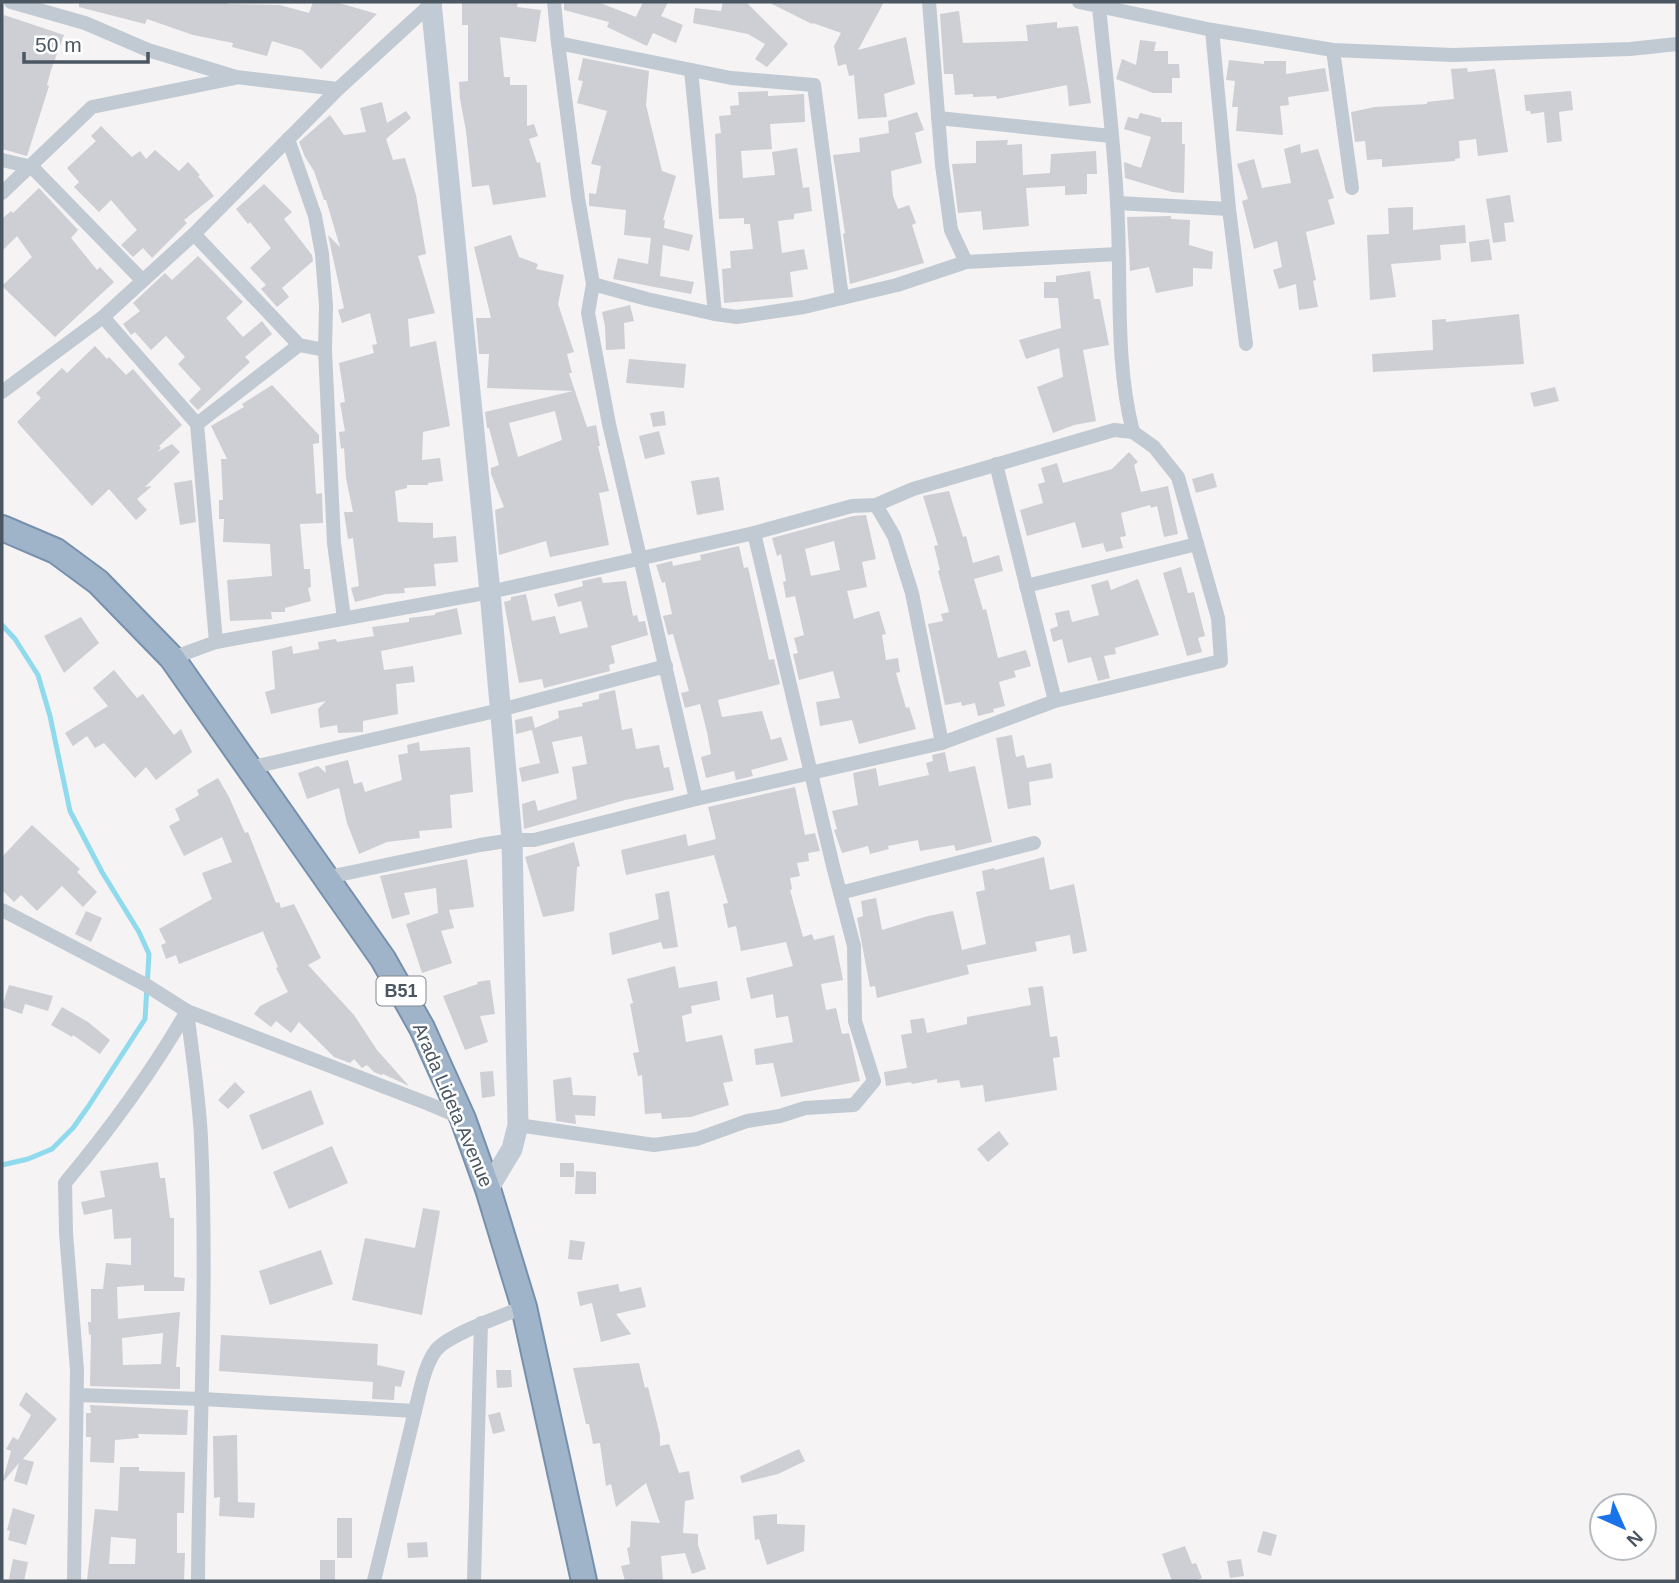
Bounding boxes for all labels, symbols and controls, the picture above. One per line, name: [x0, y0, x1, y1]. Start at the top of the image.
scale bar: [24, 21, 149, 65]
text: 50 m: [35, 33, 82, 56]
road number: B51: [376, 976, 426, 1006]
street label: Arada Lideta Avenue: [409, 1020, 497, 1190]
north arrow: [1588, 1492, 1658, 1562]
text: N: [1622, 1526, 1647, 1551]

